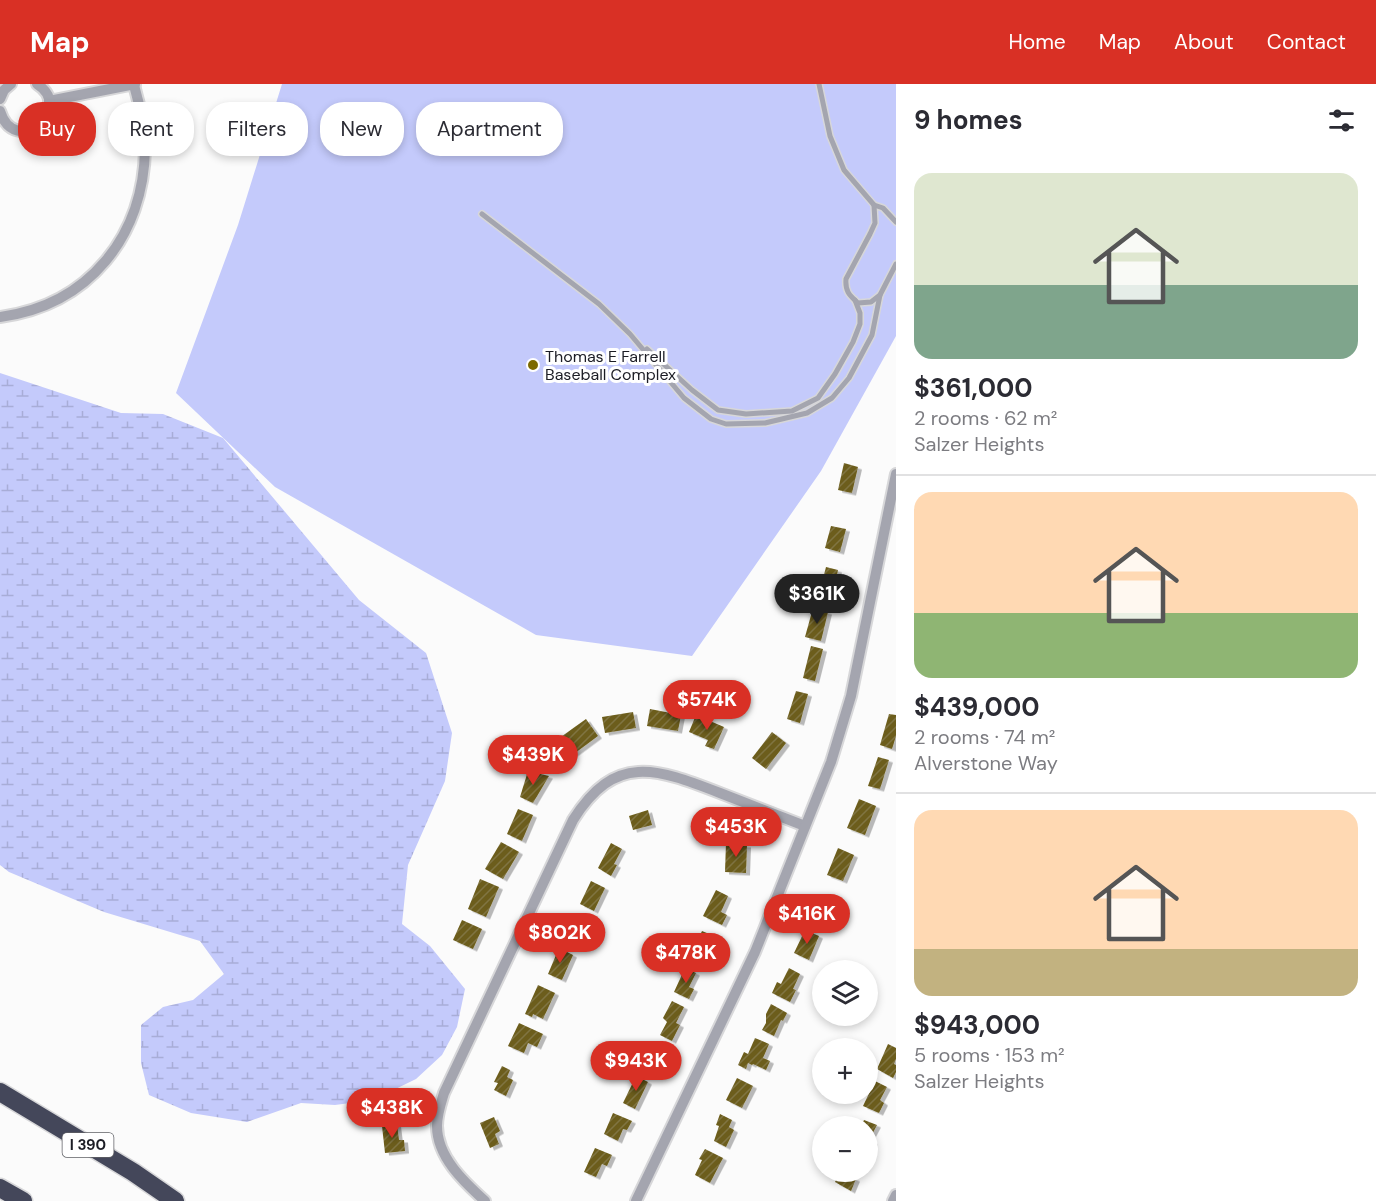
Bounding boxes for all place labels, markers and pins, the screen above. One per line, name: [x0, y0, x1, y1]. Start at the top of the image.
place label: Thomas E Farrell Baseball Complex: [545, 346, 676, 385]
marker: Thomas E Farrell Baseball Complex: [526, 358, 540, 372]
pin: $361K: [775, 574, 859, 625]
pin: $574K: [665, 680, 749, 731]
pin: $439K: [491, 735, 575, 786]
pin: $453K: [694, 807, 778, 858]
pin: $416K: [765, 894, 849, 945]
pin: $802K: [518, 913, 602, 964]
pin: $478K: [644, 933, 728, 984]
pin: $943K: [594, 1041, 678, 1092]
pin: $438K: [350, 1088, 434, 1139]

